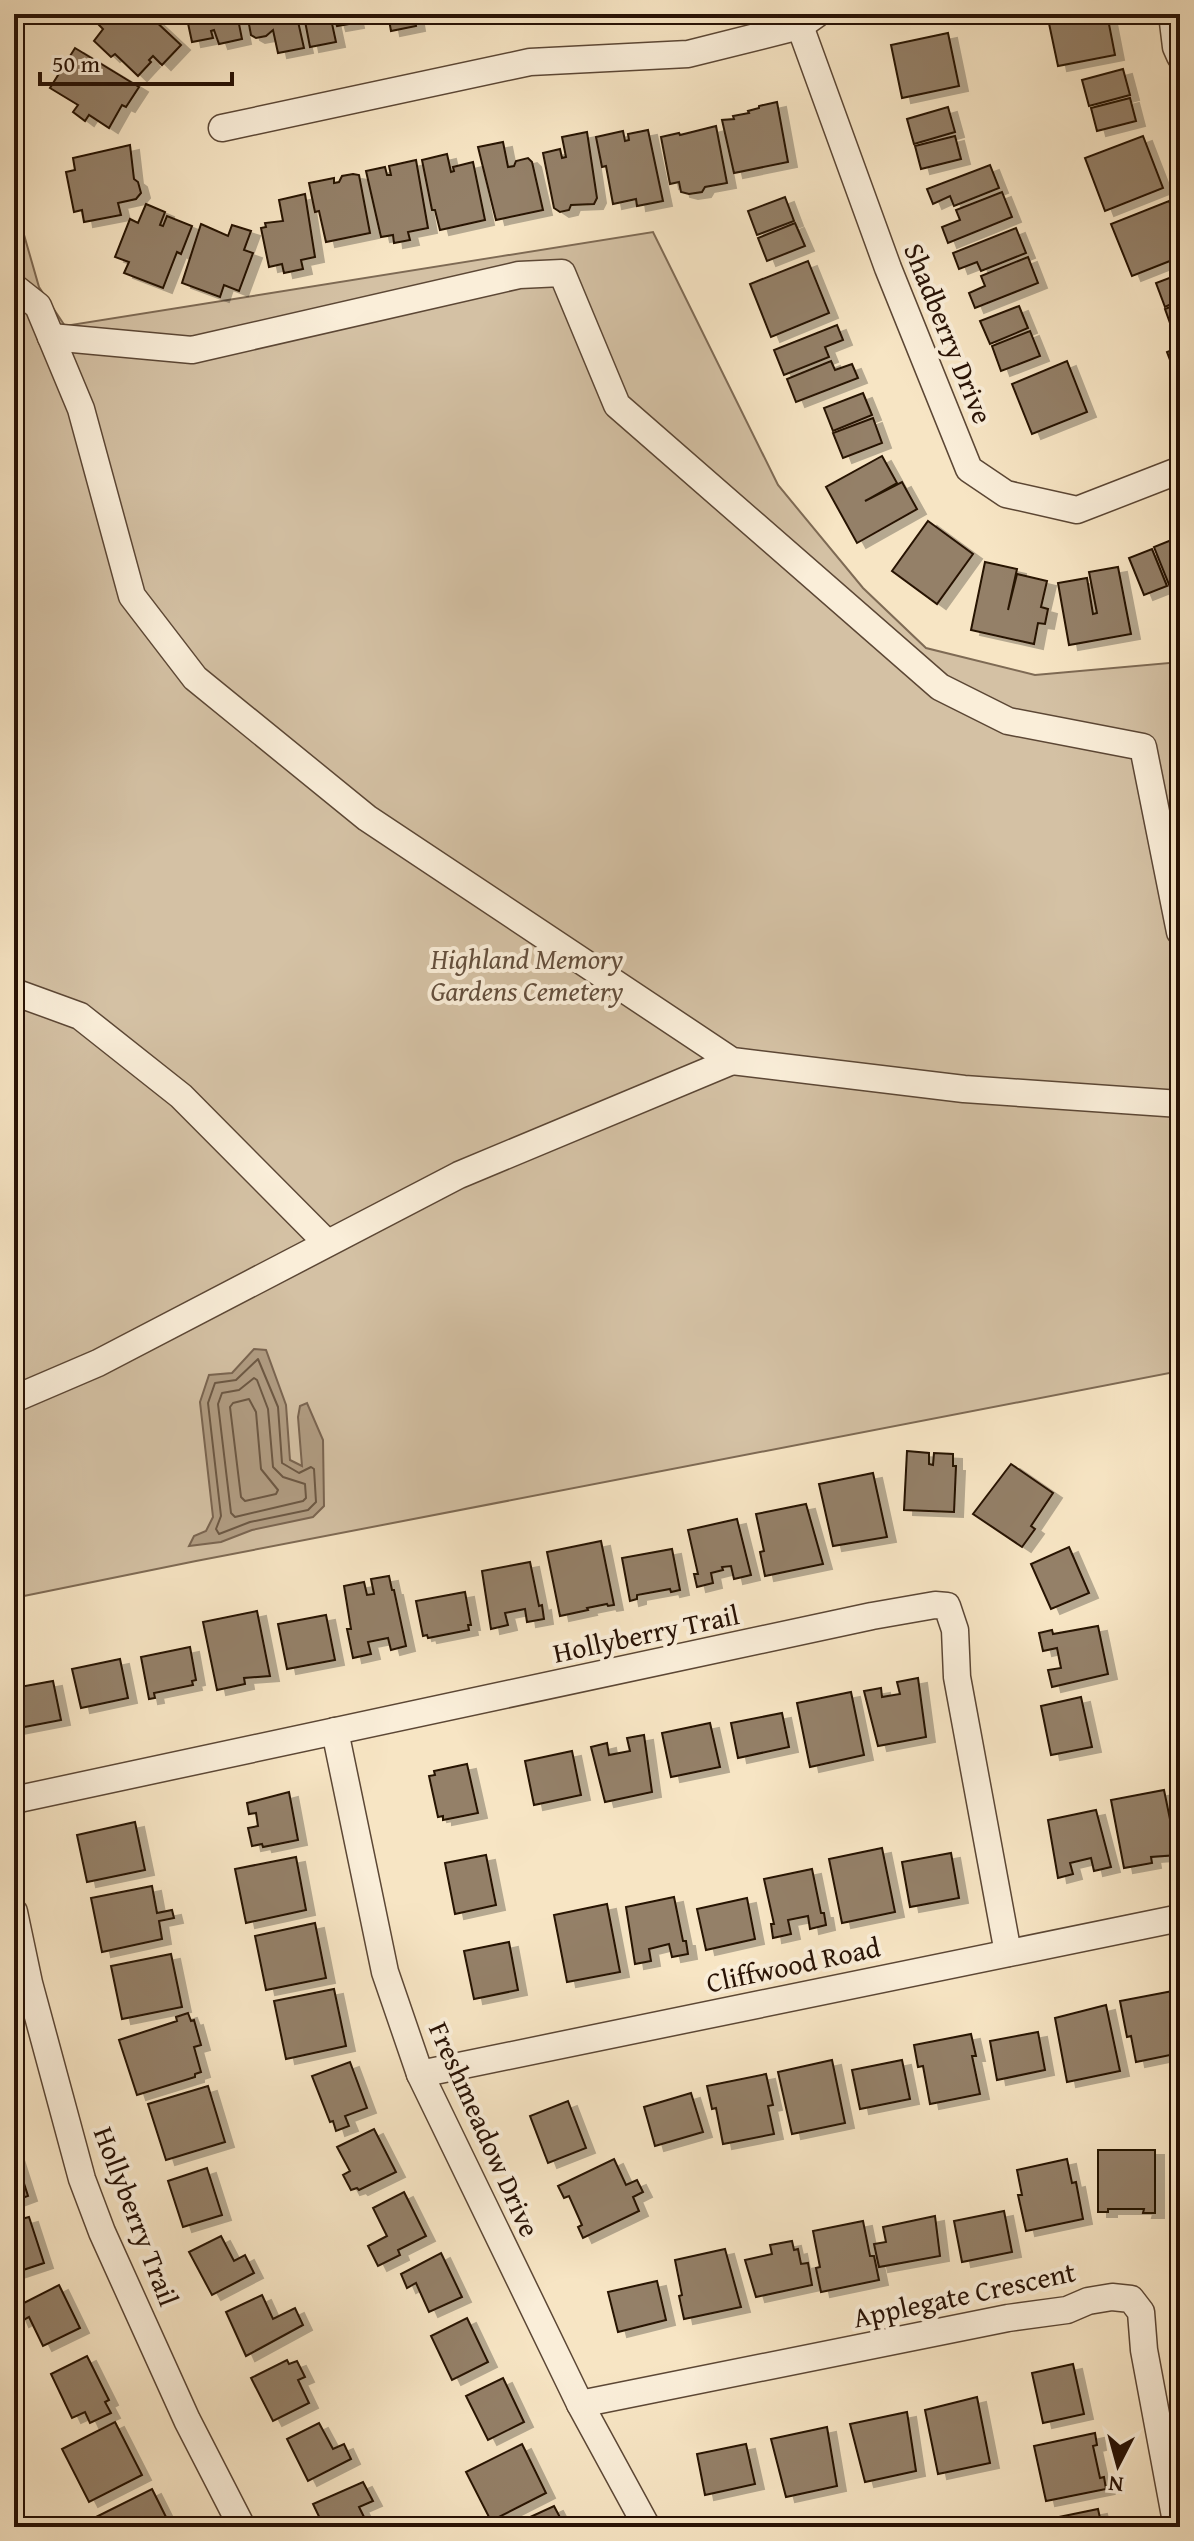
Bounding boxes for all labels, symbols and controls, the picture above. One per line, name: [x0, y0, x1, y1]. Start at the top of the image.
scale bar: [40, 36, 232, 86]
text: 50 m: [52, 46, 100, 81]
street label: Shadberry Drive: [894, 237, 1004, 429]
park label: Highland Memory Gardens Cemetery: [430, 938, 623, 1011]
street label: Hollyberry Trail: [549, 1593, 743, 1673]
street label: Cliffwood Road: [702, 1926, 884, 2002]
street label: Freshmeadow Drive: [419, 2015, 551, 2243]
street label: Hollyberry Trail: [84, 2120, 190, 2312]
street label: Applegate Crescent: [849, 2250, 1079, 2338]
north arrow: [1078, 2425, 1158, 2505]
text: N: [1107, 2468, 1125, 2502]

